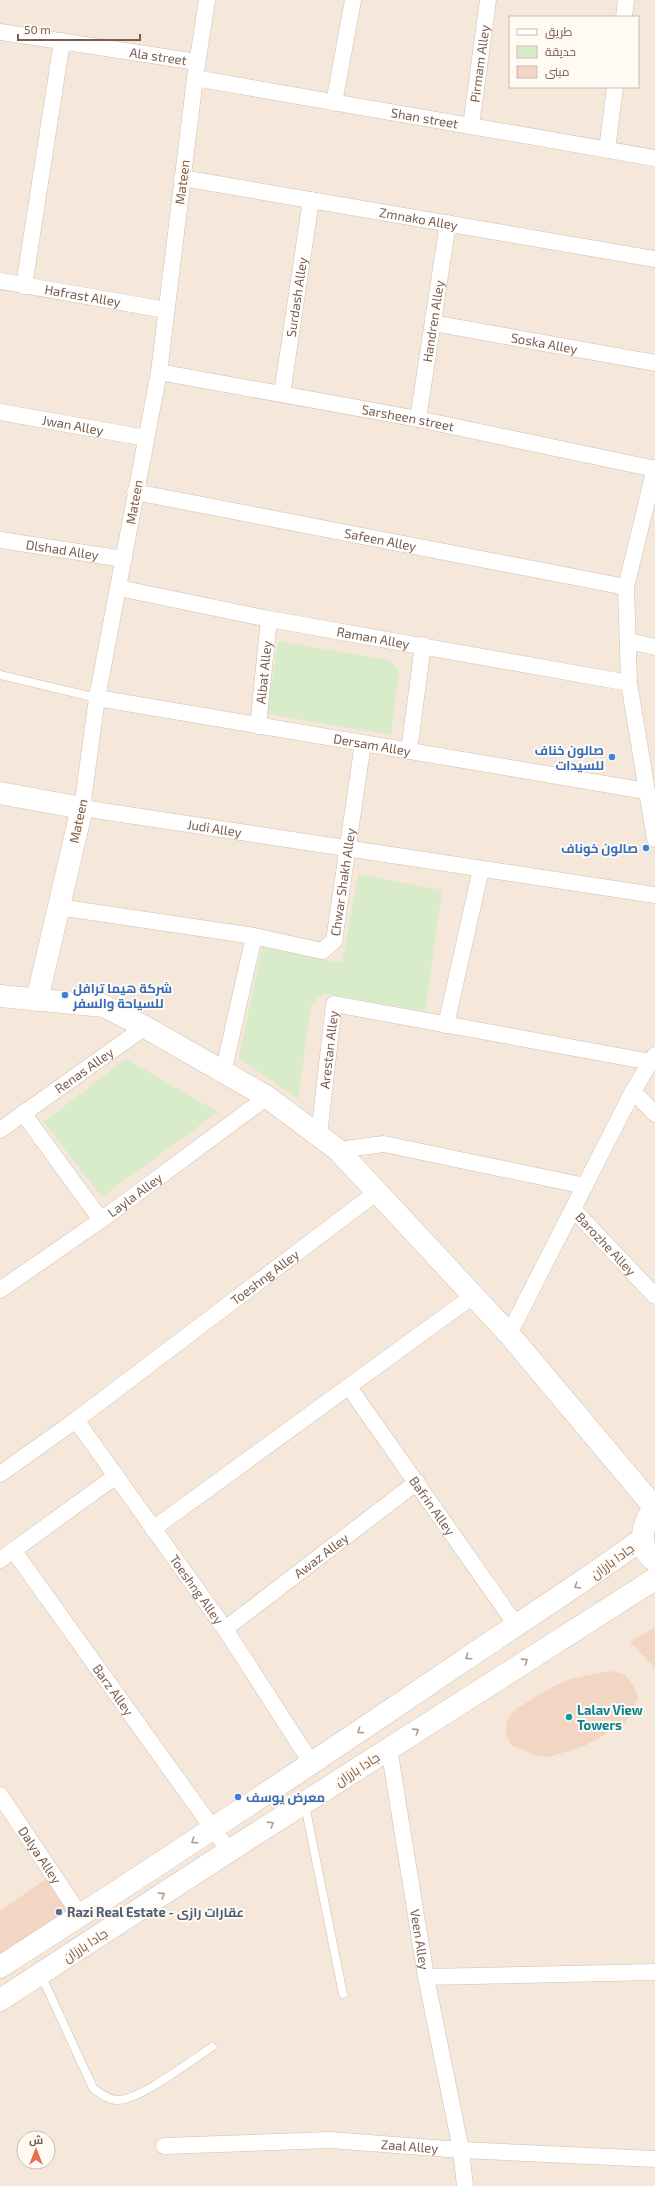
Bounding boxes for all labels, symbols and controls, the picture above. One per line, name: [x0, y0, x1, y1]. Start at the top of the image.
scale bar: [18, 16, 140, 42]
legend: [509, 16, 639, 88]
text: 50 m: [24, 22, 51, 36]
street label: Pirmam Alley: [466, 24, 493, 103]
text: طريق: [545, 24, 573, 39]
street label: Ala street: [129, 44, 188, 68]
text: حديقة: [545, 44, 576, 59]
text: مبنى: [545, 64, 570, 79]
street label: Shan street: [390, 104, 459, 132]
street label: Mateen: [171, 159, 193, 205]
street label: Zmnako Alley: [378, 204, 459, 233]
street label: Surdash Alley: [283, 256, 310, 338]
street label: Handren Alley: [419, 279, 447, 363]
street label: Hafrast Alley: [43, 281, 122, 310]
street label: Soska Alley: [510, 329, 579, 357]
street label: Sarsheen street: [360, 401, 456, 434]
street label: Jwan Alley: [41, 412, 105, 438]
street label: Mateen: [122, 478, 146, 526]
street label: Safeen Alley: [343, 525, 418, 554]
street label: Dlshad Alley: [25, 536, 100, 563]
street label: Raman Alley: [336, 623, 411, 652]
street label: Albat Alley: [252, 640, 275, 705]
street label: Dersam Alley: [332, 730, 412, 759]
place label: صالون خناف للسيدات: [535, 742, 604, 773]
marker: صالون خناف للسيدات: [607, 752, 617, 762]
street label: Mateen: [65, 797, 91, 845]
street label: Judi Alley: [186, 816, 243, 840]
street label: Chwar Shakh Alley: [327, 827, 358, 937]
place label: صالون خوناف: [561, 840, 638, 857]
marker: صالون خوناف: [641, 843, 651, 853]
place label: شركة هيما ترافل للسياحة والسفر: [72, 980, 172, 1012]
marker: شركة هيما ترافل للسياحة والسفر: [60, 990, 70, 1000]
street label: Arestan Alley: [316, 1009, 341, 1090]
street label: Renas Alley: [51, 1044, 117, 1097]
street label: Layla Alley: [104, 1169, 165, 1220]
street label: Barozhe Alley: [572, 1209, 640, 1279]
street label: Toeshng Alley: [227, 1246, 302, 1308]
street label: Bafrin Alley: [406, 1473, 459, 1538]
street label: Awaz Alley: [291, 1529, 352, 1581]
street label: جادا بارزان: [587, 1540, 637, 1582]
street label: Toeshng Alley: [166, 1551, 227, 1627]
one-way arrow: [574, 1581, 581, 1589]
one-way arrow: [465, 1652, 472, 1660]
one-way arrow: [521, 1659, 528, 1666]
street label: Barz Alley: [89, 1661, 137, 1719]
place label: Lalav View Towers: [577, 1702, 643, 1733]
marker: Lalav View Towers: [564, 1712, 574, 1722]
one-way arrow: [358, 1726, 365, 1733]
one-way arrow: [411, 1729, 418, 1736]
street label: جادا بارزان: [332, 1749, 382, 1789]
place label: معرض يوسف: [246, 1789, 325, 1806]
marker: معرض يوسف: [233, 1792, 243, 1802]
one-way arrow: [267, 1822, 274, 1829]
street label: Dalya Alley: [15, 1823, 65, 1887]
one-way arrow: [191, 1837, 198, 1844]
one-way arrow: [158, 1892, 165, 1900]
place label: Razi Real Estate - عقارات رازی: [67, 1904, 244, 1921]
marker: Razi Real Estate - عقارات رازی: [54, 1907, 64, 1917]
street label: Veen Alley: [407, 1908, 433, 1971]
street label: جادا بارزان: [60, 1925, 110, 1965]
north arrow: [16, 2130, 56, 2170]
text: ش: [29, 2133, 43, 2147]
street label: Zaal Alley: [380, 2136, 439, 2156]

